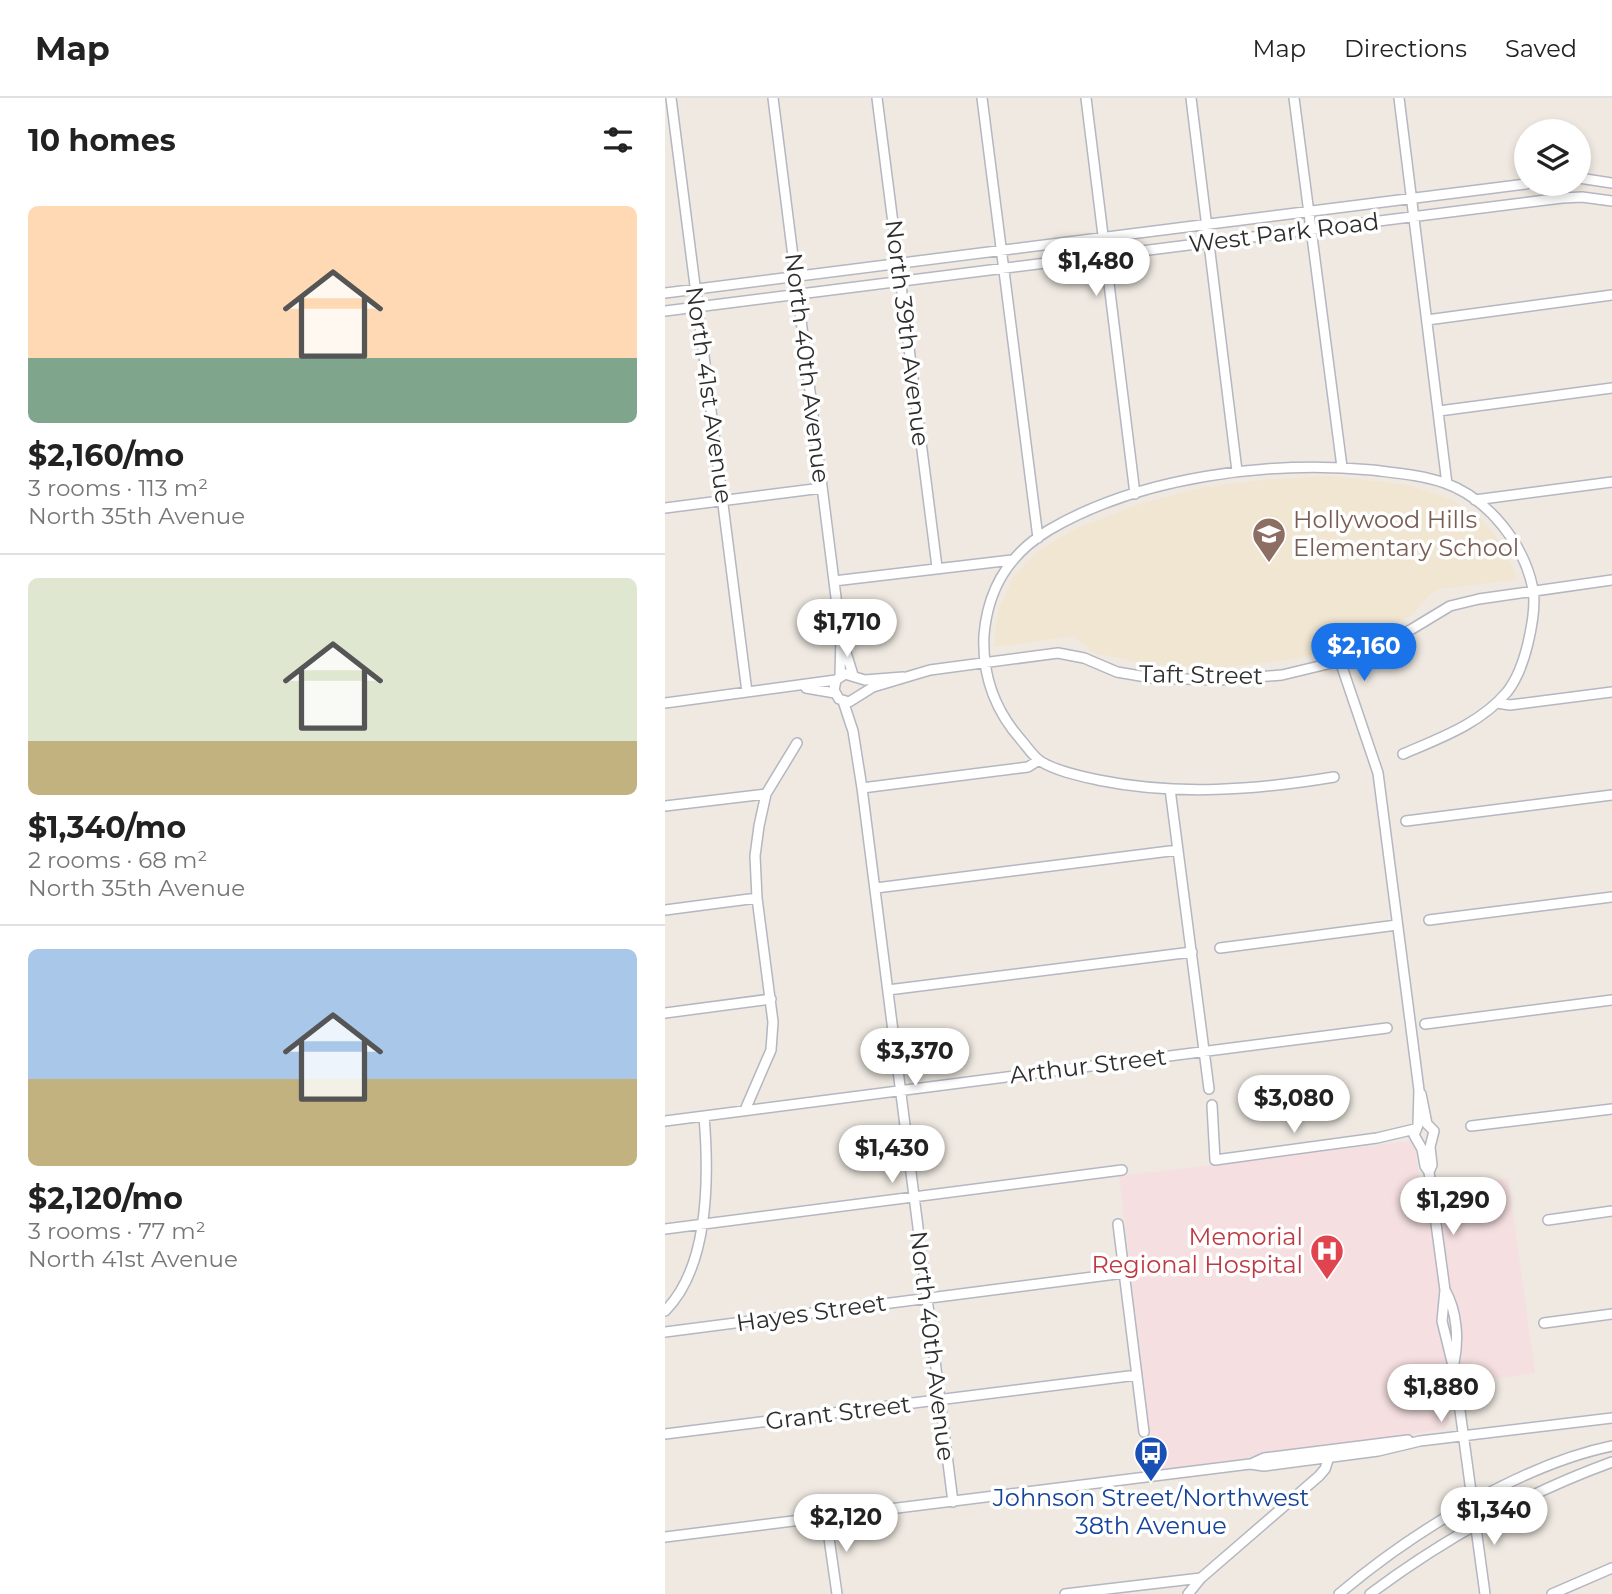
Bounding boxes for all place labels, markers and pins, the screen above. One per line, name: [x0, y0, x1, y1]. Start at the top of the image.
pin: $1,480: [1039, 238, 1153, 298]
place label: Hollywood Hills Elementary School: [1293, 505, 1519, 562]
school or university icon: Hollywood Hills Elementary School: [1250, 515, 1288, 564]
pin: $1,710: [790, 600, 904, 659]
pin: $2,160: [1307, 624, 1421, 683]
pin: $3,370: [858, 1028, 972, 1088]
pin: $3,080: [1237, 1076, 1351, 1135]
pin: $1,430: [835, 1126, 949, 1185]
pin: $1,290: [1396, 1178, 1510, 1237]
place label: Memorial Regional Hospital: [1091, 1222, 1303, 1279]
hospital icon: Memorial Regional Hospital: [1308, 1232, 1346, 1281]
pin: $1,880: [1384, 1364, 1498, 1424]
bus stop icon: Johnson Street/Northwest 38th Avenue: [1132, 1434, 1170, 1483]
place label: Johnson Street/Northwest 38th Avenue: [992, 1483, 1309, 1540]
pin: $1,340: [1437, 1488, 1551, 1547]
pin: $2,120: [789, 1494, 903, 1554]

